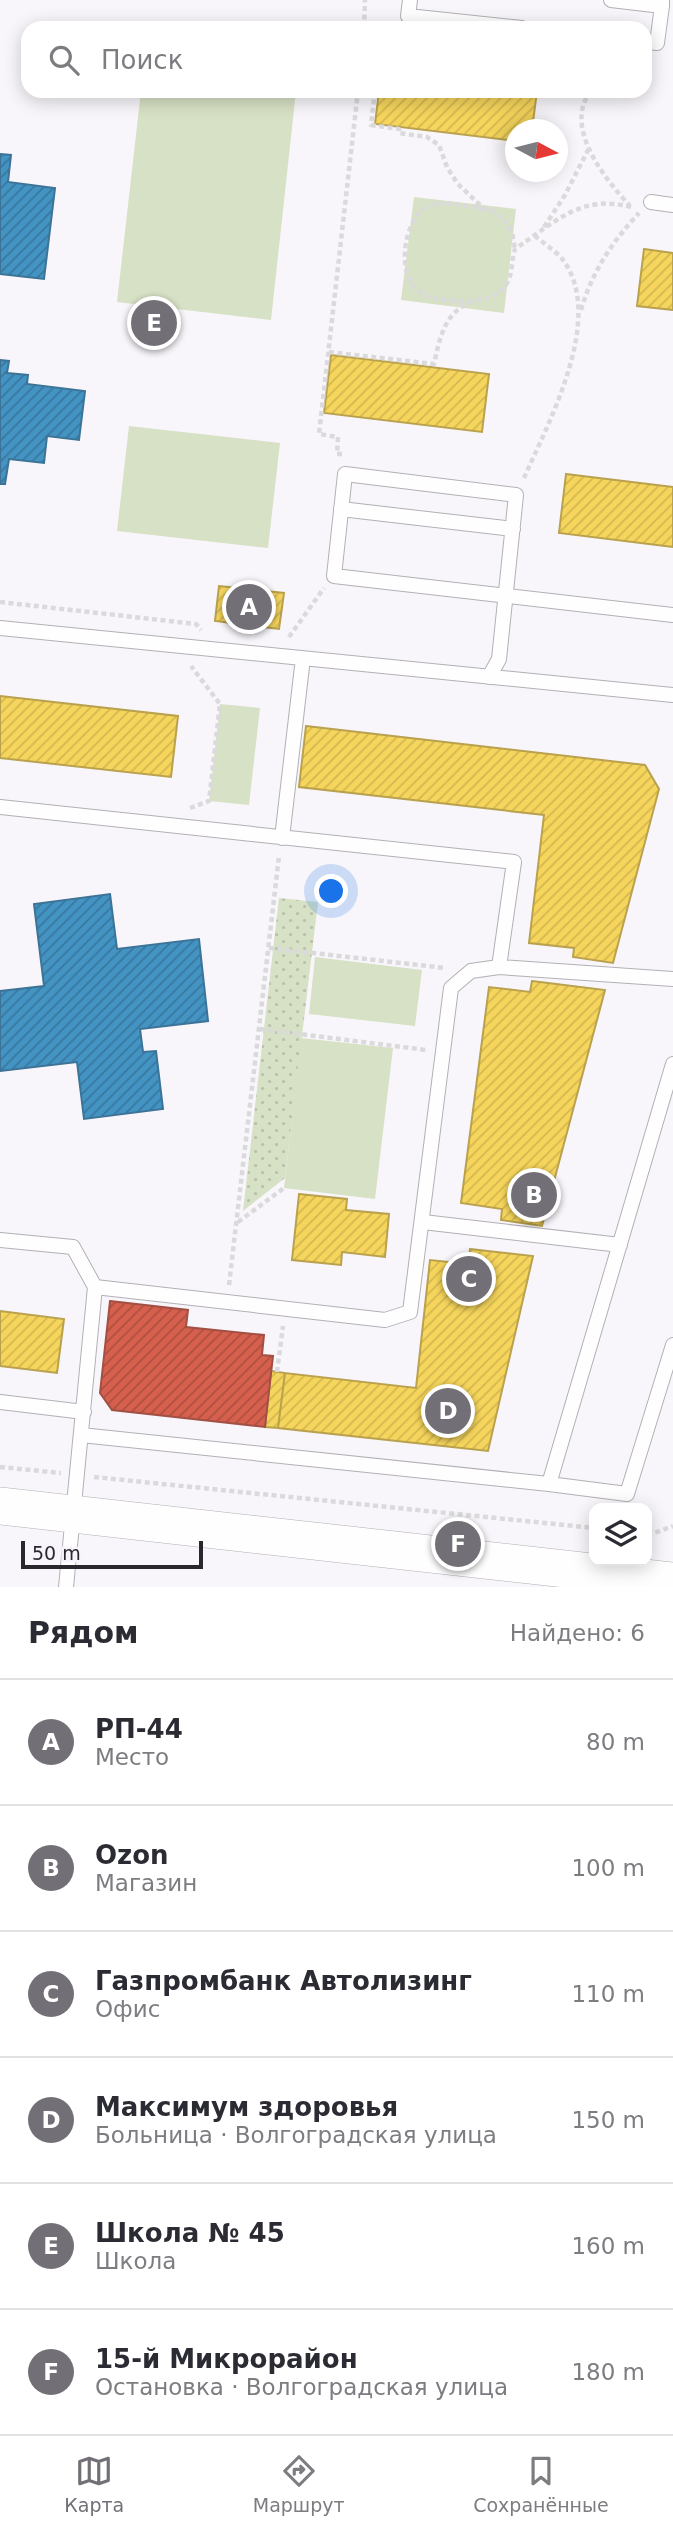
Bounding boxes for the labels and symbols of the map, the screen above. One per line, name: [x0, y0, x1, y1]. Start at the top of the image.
north arrow: [505, 119, 568, 182]
pin: E: [131, 297, 177, 349]
pin: A: [226, 581, 272, 633]
your location: [314, 874, 348, 908]
pin: B: [511, 1169, 557, 1221]
pin: C: [446, 1253, 492, 1305]
pin: D: [425, 1385, 471, 1437]
pin: F: [435, 1518, 481, 1570]
scale bar: [21, 1538, 203, 1570]

